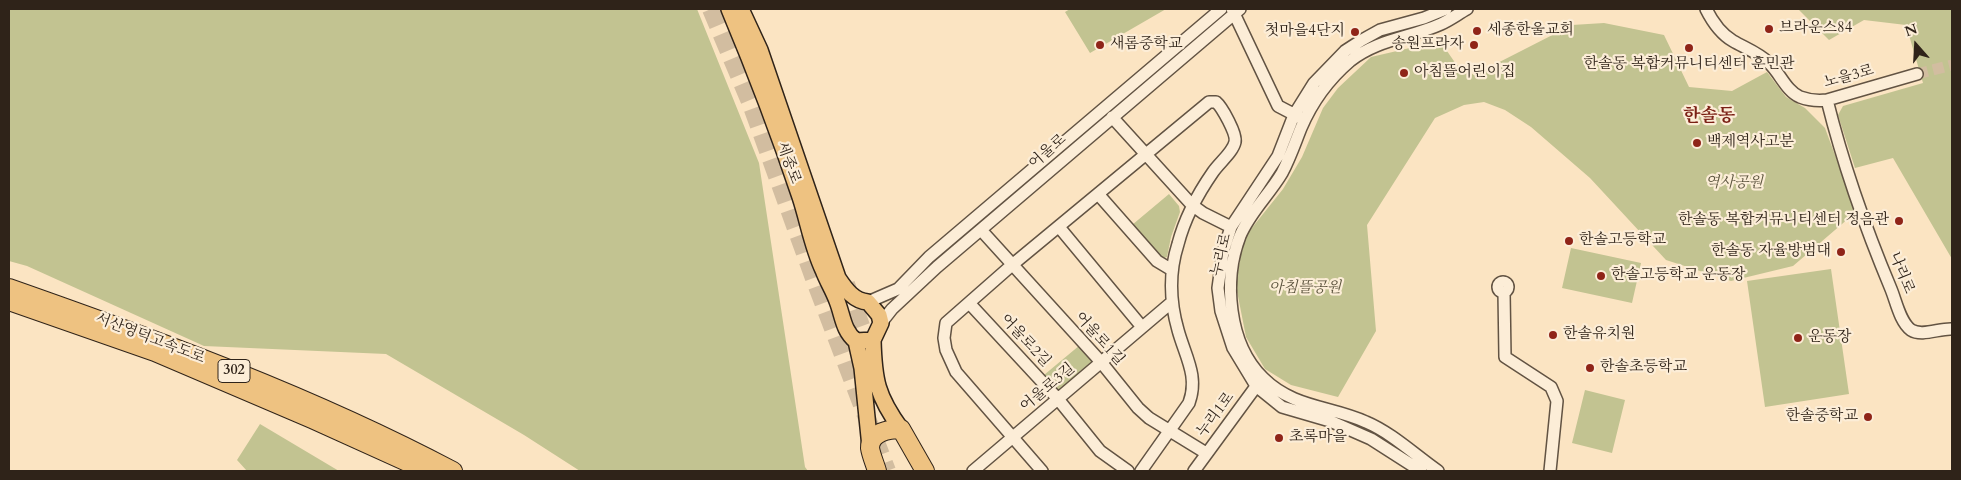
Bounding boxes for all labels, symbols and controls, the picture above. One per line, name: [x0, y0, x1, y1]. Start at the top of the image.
text: N: [1902, 19, 1920, 41]
place label: 브라운스84: [1779, 20, 1852, 38]
north arrow: [1891, 20, 1941, 70]
place label: 세종한울교회: [1487, 22, 1574, 40]
place label: 첫마을4단지: [1265, 23, 1345, 41]
marker: 브라운스84: [1763, 23, 1775, 35]
marker: 세종한울교회: [1471, 25, 1483, 37]
marker: 첫마을4단지: [1349, 26, 1361, 38]
place label: 새롬중학교: [1110, 36, 1182, 54]
place label: 송원프라자: [1392, 36, 1464, 54]
marker: 새롬중학교: [1094, 39, 1106, 51]
marker: 송원프라자: [1468, 39, 1480, 51]
marker: 한솔동 복합커뮤니티센터 훈민관: [1683, 42, 1695, 54]
place label: 한솔동 복합커뮤니티센터 훈민관: [1584, 56, 1794, 74]
street label: 노을3로: [1822, 62, 1876, 92]
place label: 아침뜰어린이집: [1414, 64, 1515, 82]
marker: 아침뜰어린이집: [1398, 67, 1410, 79]
district label: 한솔동: [1683, 106, 1735, 128]
street label: 어울로: [1026, 131, 1070, 173]
place label: 백제역사고분: [1707, 134, 1794, 152]
marker: 백제역사고분: [1691, 137, 1703, 149]
street label: 세종로: [772, 139, 804, 187]
park label: 역사공원: [1705, 175, 1763, 193]
place label: 한솔동 복합커뮤니티센터 정음관: [1678, 212, 1889, 230]
marker: 한솔동 복합커뮤니티센터 정음관: [1893, 215, 1905, 227]
street label: 누리로: [1208, 232, 1236, 278]
place label: 한솔고등학교: [1579, 232, 1666, 250]
marker: 한솔고등학교: [1563, 235, 1575, 247]
place label: 한솔동 자율방범대: [1711, 243, 1831, 261]
marker: 한솔동 자율방범대: [1835, 246, 1847, 258]
street label: 나리로: [1885, 249, 1917, 297]
place label: 한솔고등학교 운동장: [1611, 267, 1745, 285]
marker: 한솔고등학교 운동장: [1595, 270, 1607, 282]
park label: 아침뜰공원: [1269, 280, 1341, 298]
street label: 어울로1길: [1070, 309, 1128, 369]
street label: 서산영덕고속도로: [93, 310, 207, 368]
street label: 어울로2길: [996, 311, 1054, 371]
place label: 한솔유치원: [1563, 326, 1635, 344]
marker: 한솔유치원: [1547, 329, 1559, 341]
place label: 운동장: [1808, 329, 1851, 347]
marker: 운동장: [1792, 332, 1804, 344]
place label: 한솔초등학교: [1600, 359, 1687, 377]
road number: 302: [218, 360, 250, 382]
street label: 어울로3길: [1017, 360, 1079, 416]
marker: 한솔초등학교: [1584, 362, 1596, 374]
street label: 누리1로: [1193, 389, 1239, 441]
place label: 한솔중학교: [1786, 408, 1858, 426]
marker: 한솔중학교: [1862, 411, 1874, 423]
place label: 초록마을: [1289, 429, 1347, 447]
marker: 초록마을: [1273, 432, 1285, 444]

